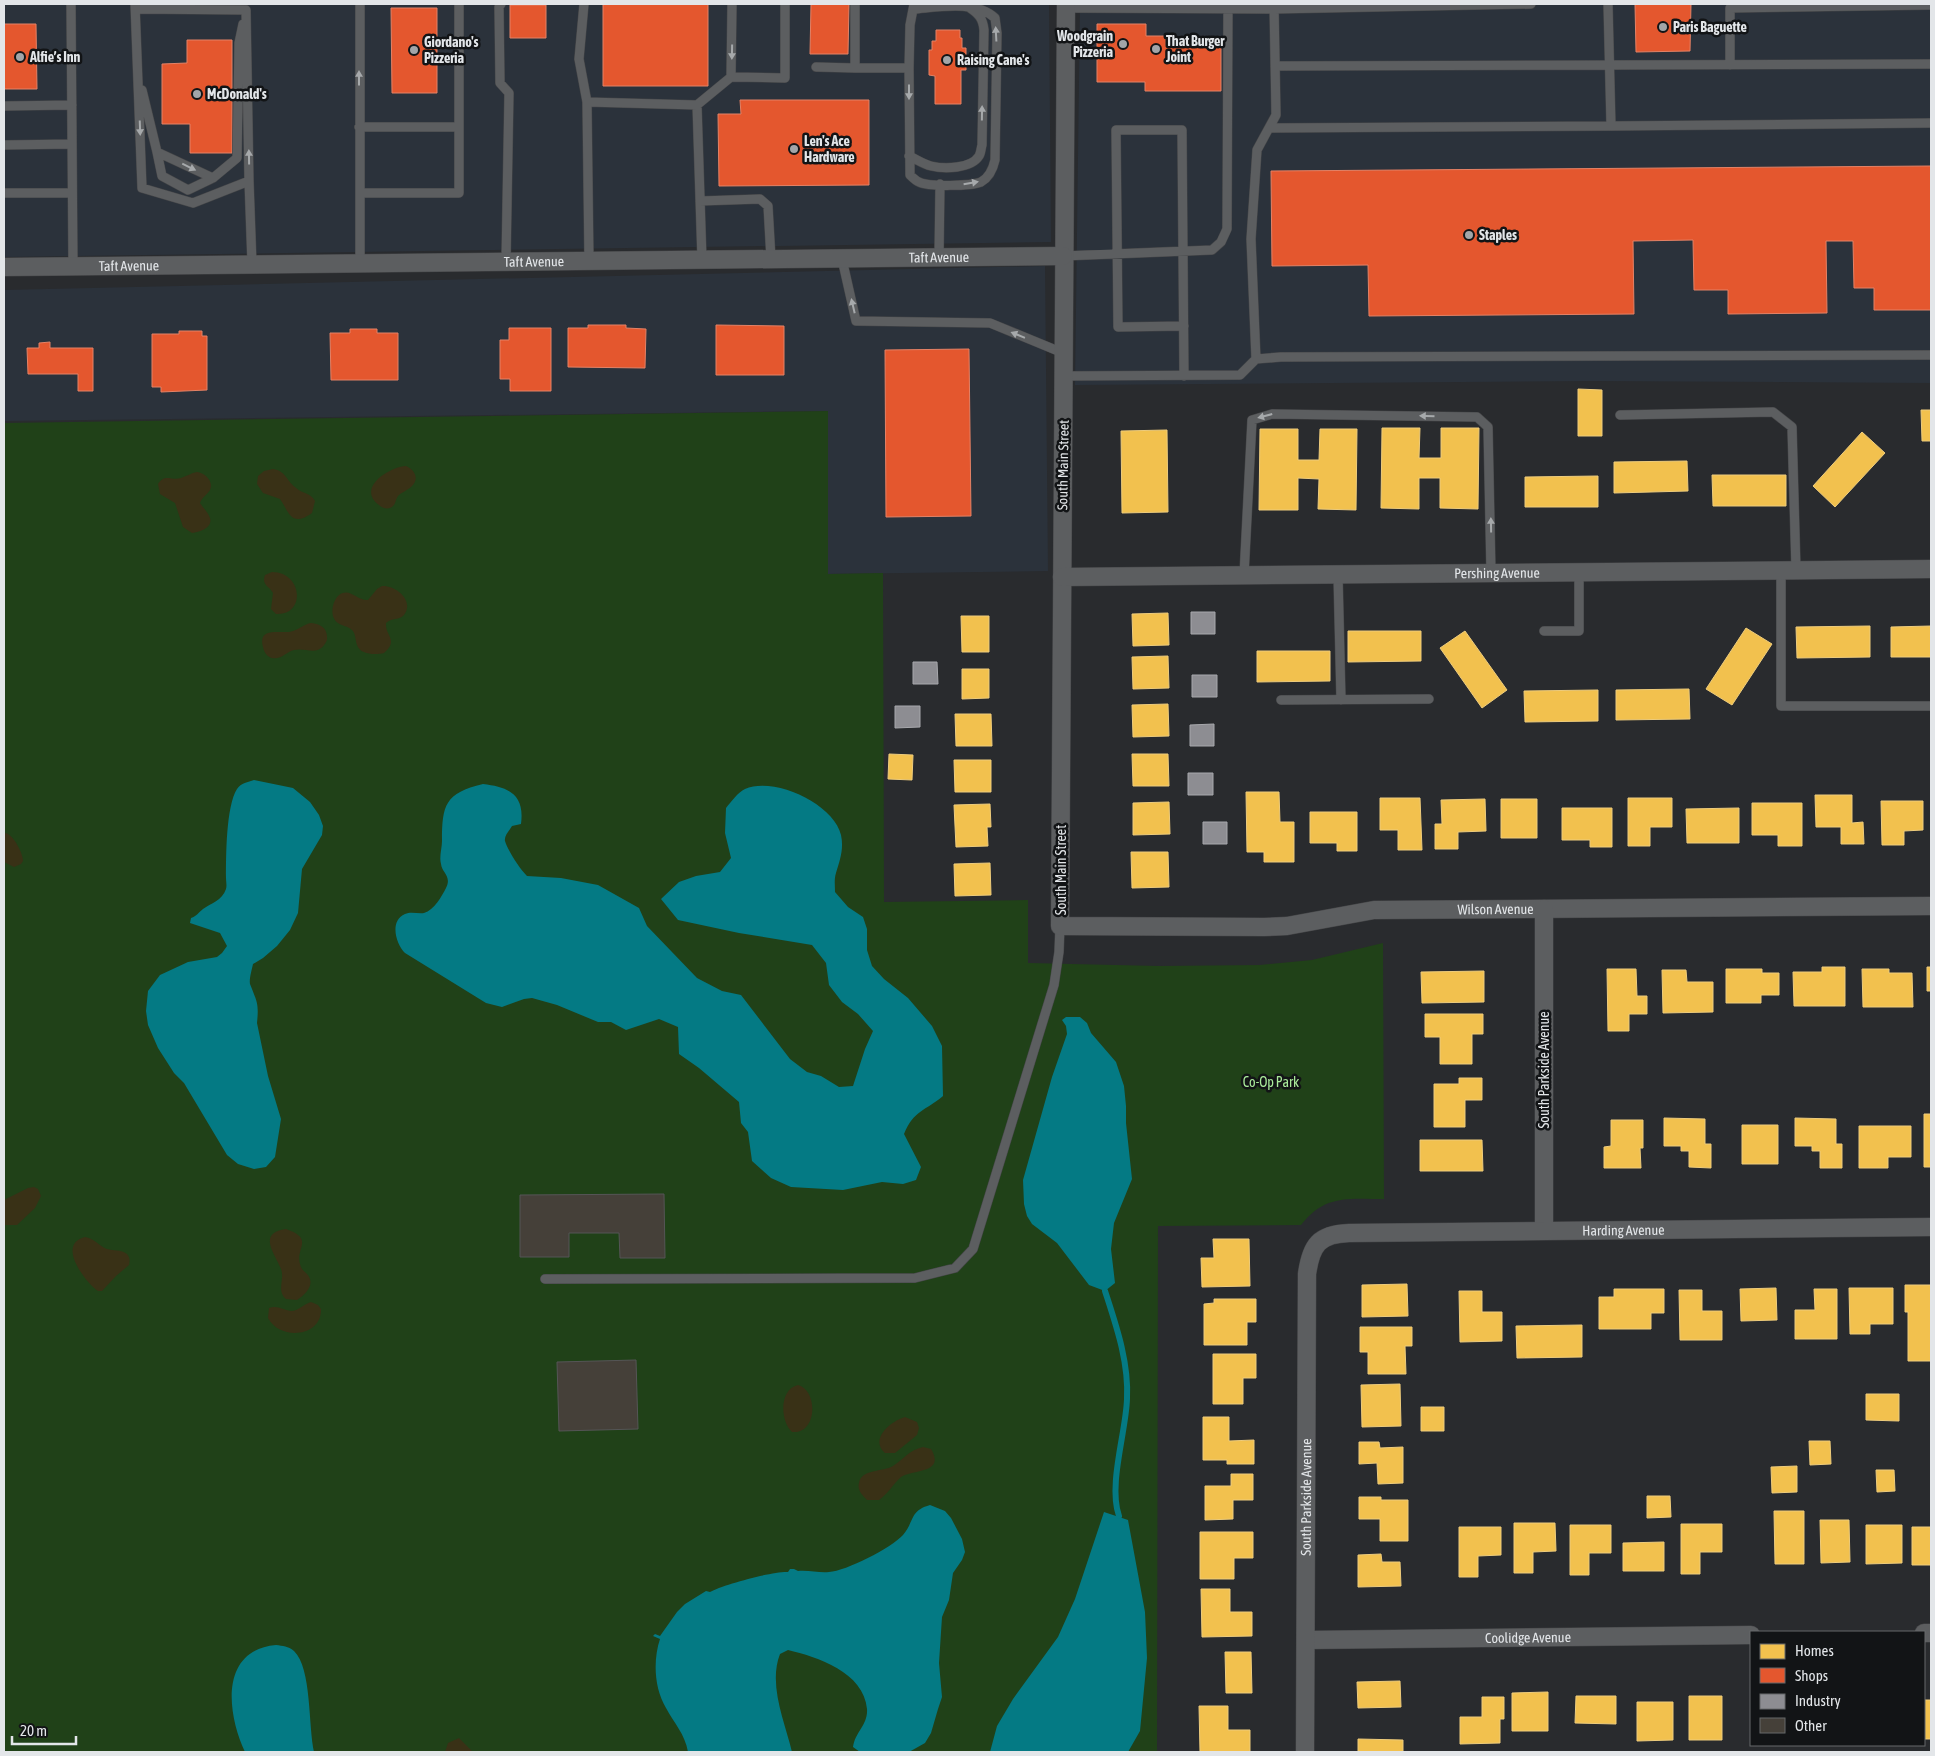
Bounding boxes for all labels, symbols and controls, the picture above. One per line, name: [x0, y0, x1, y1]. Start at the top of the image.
place label: Paris Baguette: [1673, 19, 1747, 35]
marker: Paris Baguette: [1657, 21, 1669, 33]
one-way arrow: [992, 26, 1000, 42]
place label: Woodgrain Pizzeria: [1056, 28, 1113, 60]
place label: That Burger Joint: [1165, 33, 1225, 65]
place label: Giordano's Pizzeria: [424, 34, 479, 66]
marker: Woodgrain Pizzeria: [1117, 38, 1129, 50]
marker: That Burger Joint: [1150, 43, 1162, 55]
marker: Giordano's Pizzeria: [408, 44, 420, 56]
one-way arrow: [728, 45, 736, 61]
place label: Alfie’s Inn: [29, 49, 81, 65]
marker: Alfie’s Inn: [14, 51, 26, 63]
place label: Raising Cane's: [957, 52, 1029, 68]
marker: Raising Cane's: [941, 54, 953, 66]
one-way arrow: [355, 70, 363, 86]
one-way arrow: [905, 85, 913, 101]
place label: McDonald's: [207, 86, 267, 102]
marker: McDonald's: [191, 88, 203, 100]
one-way arrow: [978, 105, 986, 121]
one-way arrow: [136, 120, 144, 136]
place label: Len's Ace Hardware: [804, 133, 855, 165]
marker: Len's Ace Hardware: [788, 143, 800, 155]
one-way arrow: [245, 149, 253, 165]
one-way arrow: [182, 163, 196, 171]
one-way arrow: [964, 179, 980, 187]
place label: Staples: [1479, 227, 1517, 243]
marker: Staples: [1463, 229, 1475, 241]
street label: Taft Avenue: [909, 249, 969, 266]
street label: Taft Avenue: [504, 253, 564, 270]
street label: Taft Avenue: [99, 257, 159, 274]
one-way arrow: [849, 298, 857, 313]
one-way arrow: [1010, 331, 1025, 339]
one-way arrow: [1419, 412, 1435, 420]
one-way arrow: [1257, 413, 1272, 421]
street label: South Main Street: [1054, 420, 1072, 510]
one-way arrow: [1486, 516, 1494, 532]
street label: Pershing Avenue: [1454, 565, 1540, 581]
street label: South Main Street: [1053, 825, 1069, 915]
street label: Wilson Avenue: [1457, 901, 1534, 917]
street label: South Parkside Avenue: [1536, 1011, 1552, 1129]
park label: Co-Op Park: [1243, 1074, 1299, 1090]
street label: Harding Avenue: [1582, 1222, 1665, 1239]
street label: South Parkside Avenue: [1298, 1438, 1314, 1556]
street label: Coolidge Avenue: [1485, 1629, 1571, 1646]
legend: [1750, 1631, 1925, 1746]
text: Homes: [1795, 1642, 1834, 1659]
text: Shops: [1795, 1667, 1828, 1684]
text: Industry: [1795, 1692, 1841, 1709]
scale bar: [12, 1714, 76, 1746]
text: Other: [1795, 1717, 1827, 1734]
text: 20 m: [20, 1722, 47, 1739]

